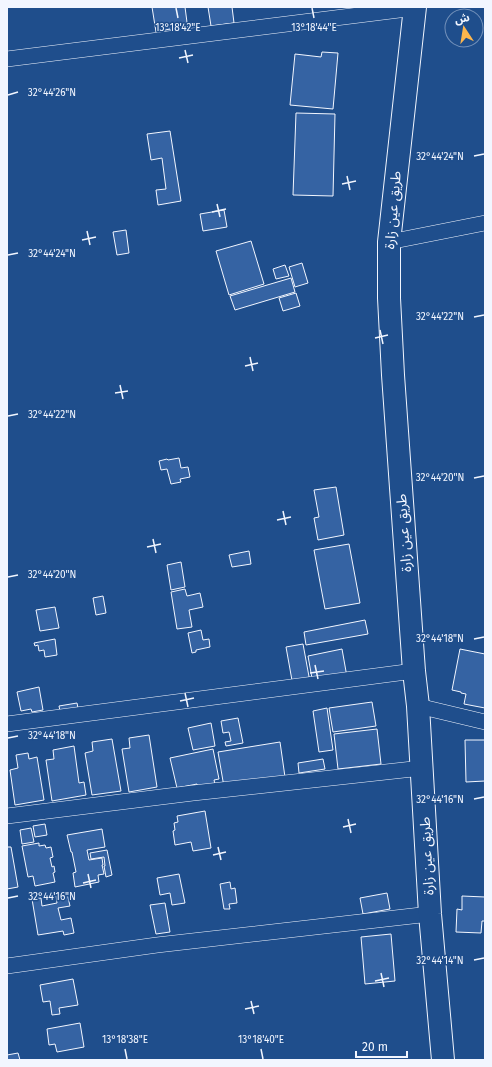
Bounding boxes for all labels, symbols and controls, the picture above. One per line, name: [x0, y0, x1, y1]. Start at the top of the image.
north arrow: [444, 8, 484, 48]
text: ش: [453, 11, 471, 27]
text: 13°18'42"E: [155, 22, 201, 34]
text: 13°18'44"E: [291, 22, 337, 34]
text: 32°44'26"N: [28, 87, 76, 99]
text: 32°44'24"N: [416, 151, 464, 163]
street label: طريق عين زارة: [381, 170, 406, 250]
text: 32°44'24"N: [28, 248, 76, 260]
text: 32°44'22"N: [416, 311, 464, 323]
text: 32°44'22"N: [28, 409, 76, 421]
text: 32°44'20"N: [416, 472, 464, 484]
street label: طريق عين زارة: [393, 493, 416, 573]
text: 32°44'20"N: [28, 569, 76, 581]
text: 32°44'18"N: [416, 633, 464, 645]
text: 32°44'18"N: [28, 730, 76, 742]
text: 32°44'16"N: [416, 794, 464, 806]
street label: طريق عين زارة: [416, 816, 439, 896]
text: 32°44'16"N: [28, 891, 76, 903]
text: 32°44'14"N: [416, 955, 464, 967]
scale bar: [356, 1033, 407, 1059]
text: 13°18'38"E: [102, 1034, 148, 1046]
text: 13°18'40"E: [238, 1034, 284, 1046]
text: 20 m: [362, 1040, 388, 1054]

